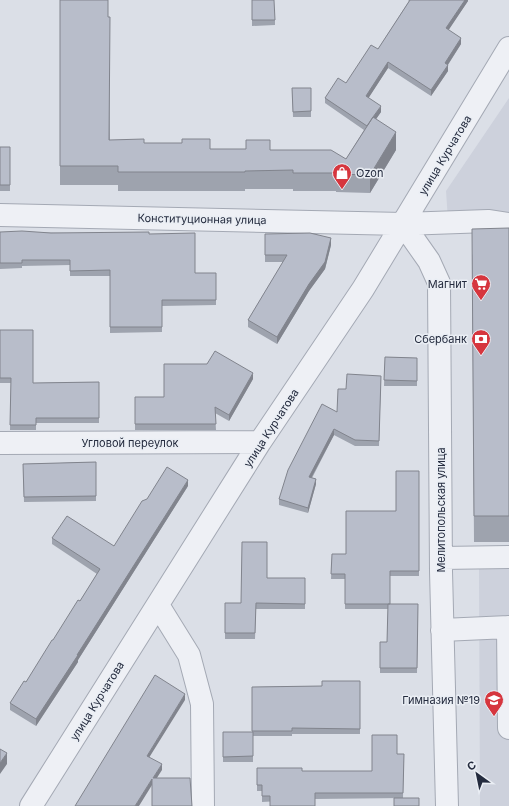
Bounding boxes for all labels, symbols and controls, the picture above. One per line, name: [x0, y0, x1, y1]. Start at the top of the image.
street label: улица Курчатова: [416, 112, 474, 198]
shop icon: Ozon: [331, 162, 353, 190]
place label: Ozon: [356, 166, 383, 180]
street label: Конституционная улица: [137, 211, 267, 227]
supermarket icon: Магнит: [470, 273, 492, 301]
place label: Магнит: [428, 277, 468, 291]
bank icon: Сбербанк: [470, 328, 492, 356]
place label: Сбербанк: [414, 332, 467, 346]
street label: улица Курчатова: [240, 386, 302, 470]
street label: Угловой переулок: [82, 436, 179, 450]
street label: Мелитопольская улица: [434, 447, 448, 573]
street label: улица Курчатова: [67, 659, 127, 743]
school or university icon: Гимназия №19: [483, 689, 505, 717]
place label: Гимназия №19: [402, 693, 480, 707]
north arrow: [457, 754, 497, 794]
text: С: [464, 758, 479, 774]

